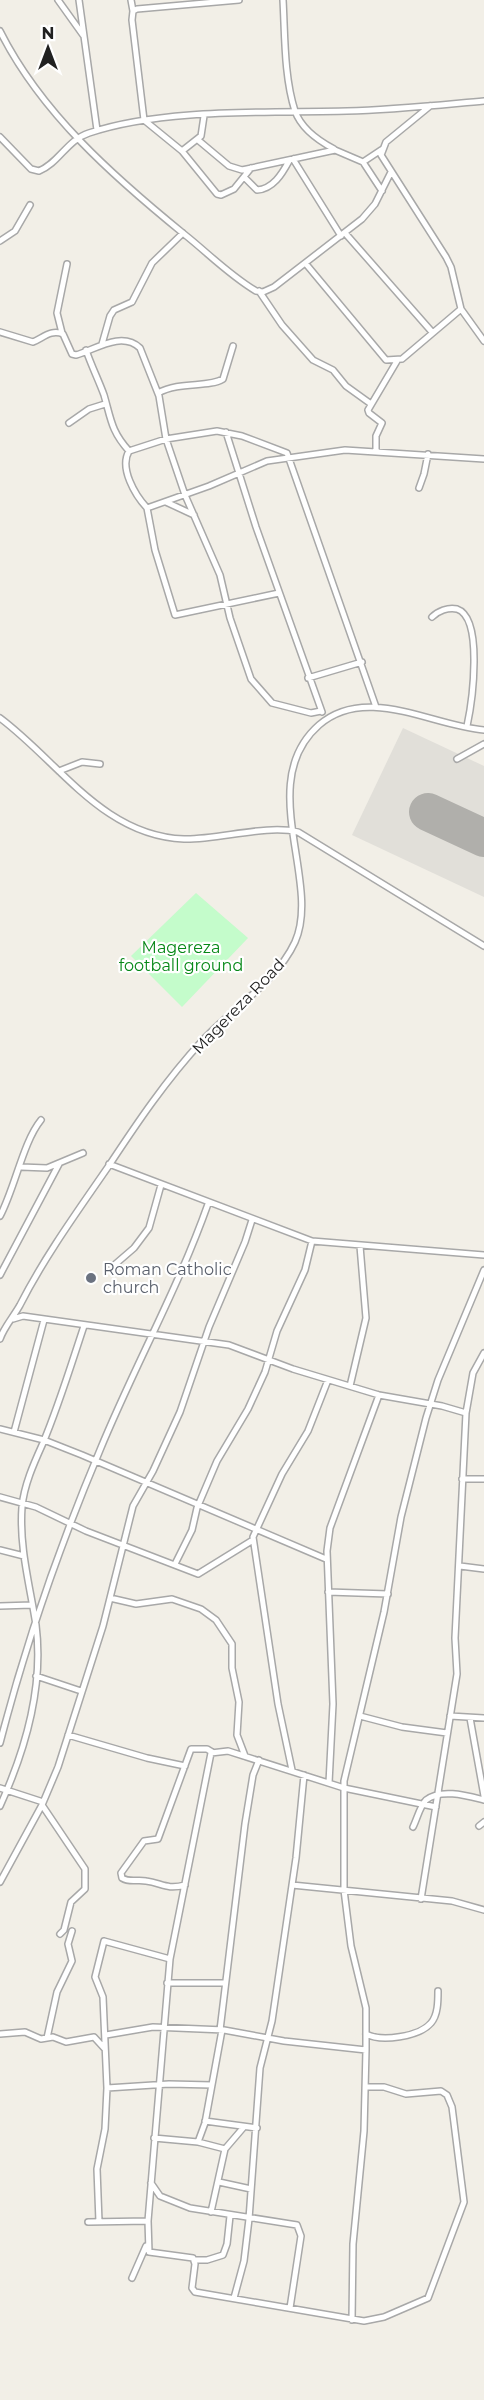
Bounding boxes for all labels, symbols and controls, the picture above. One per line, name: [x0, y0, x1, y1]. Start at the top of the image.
north arrow: [18, 18, 78, 78]
text: N: [42, 24, 54, 43]
park label: Magereza football ground: [119, 938, 243, 975]
street label: Magereza Road: [188, 955, 289, 1058]
place label: Roman Catholic church: [103, 1260, 232, 1297]
marker: Roman Catholic church: [84, 1271, 98, 1285]

